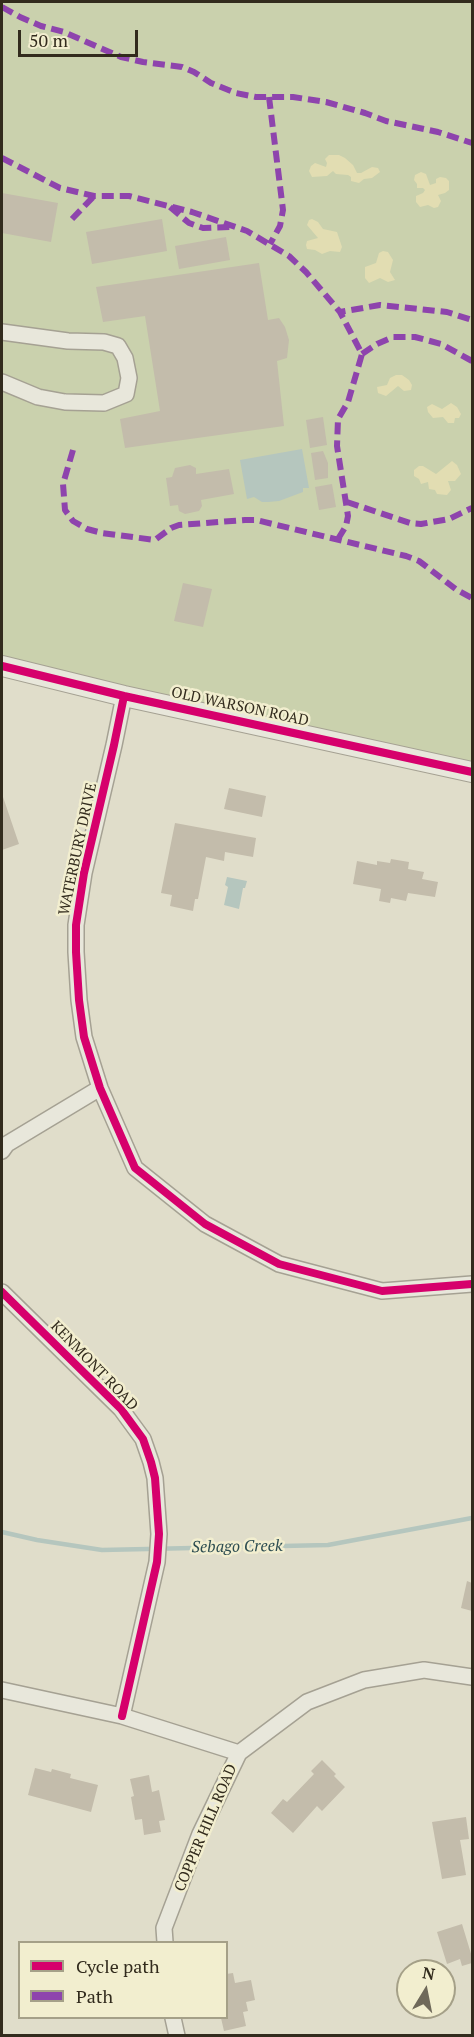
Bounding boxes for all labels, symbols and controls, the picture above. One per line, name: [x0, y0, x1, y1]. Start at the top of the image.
scale bar: [21, 18, 141, 56]
text: 50 m: [29, 28, 68, 52]
street label: OLD WARSON ROAD: [170, 684, 310, 730]
street label: WATERBURY DRIVE: [55, 781, 101, 917]
street label: KENMONT ROAD: [47, 1317, 141, 1415]
water label: Sebago Creek: [191, 1537, 283, 1557]
street label: COPPER HILL ROAD: [171, 1762, 241, 1894]
legend: [18, 1941, 228, 2019]
text: Cycle path: [76, 1954, 160, 1978]
north arrow: [396, 1959, 456, 2019]
text: N: [421, 1961, 437, 1985]
text: Path: [76, 1984, 113, 2008]

